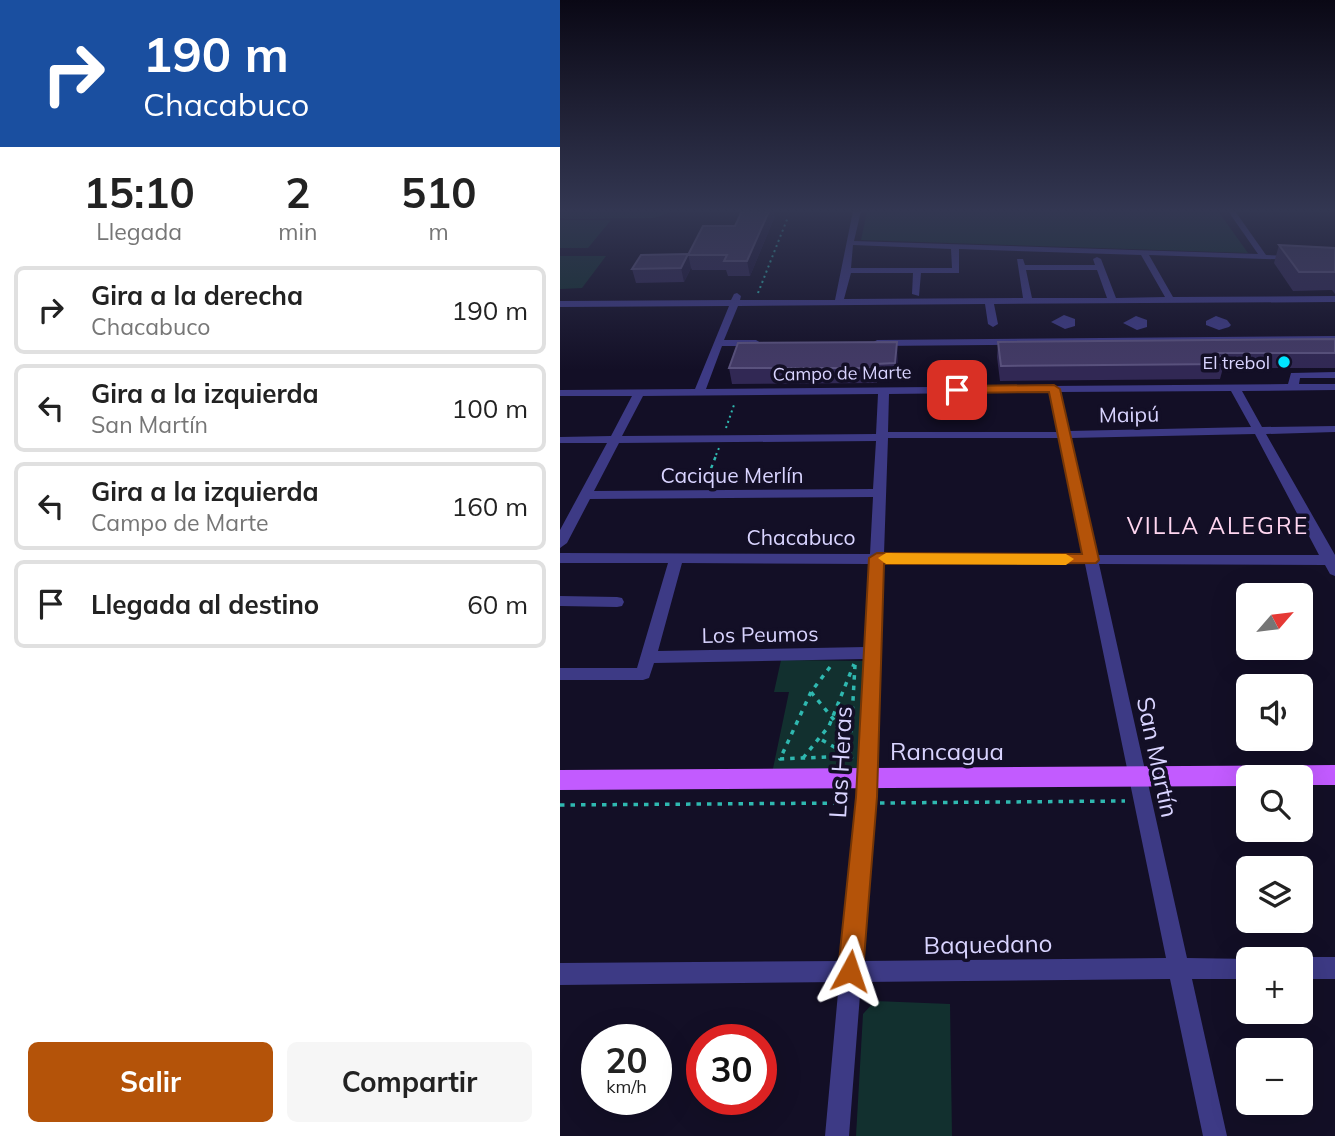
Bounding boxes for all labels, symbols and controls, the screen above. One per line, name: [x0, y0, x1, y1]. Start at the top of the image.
text: 190 m: [143, 23, 289, 84]
icon: right: [28, 28, 119, 119]
text: Chacabuco: [143, 84, 309, 124]
text: 15:10: [84, 166, 195, 219]
text: 2: [285, 166, 310, 219]
text: 510: [401, 166, 476, 219]
text: Llegada: [96, 217, 182, 246]
text: min: [278, 217, 317, 246]
text: m: [429, 217, 449, 246]
text: Gira a la derecha: [91, 279, 303, 312]
icon: right: [32, 291, 70, 329]
text: 190 m: [452, 294, 528, 327]
text: Chacabuco: [91, 312, 210, 341]
place label: El trebol: [1203, 351, 1270, 374]
marker: El trebol: [1276, 354, 1292, 370]
street label: Campo de Marte: [772, 360, 912, 386]
pin: [927, 360, 987, 420]
icon: arrive: [938, 371, 976, 409]
text: Gira a la izquierda: [91, 377, 319, 410]
icon: left: [32, 389, 70, 427]
text: 100 m: [452, 392, 528, 425]
street label: Maipú: [1099, 400, 1159, 428]
text: San Martín: [91, 410, 208, 439]
street label: Cacique Merlín: [660, 462, 804, 488]
text: Gira a la izquierda: [91, 475, 319, 508]
icon: left: [32, 487, 70, 525]
text: 160 m: [452, 490, 528, 523]
text: Campo de Marte: [91, 508, 269, 537]
district label: VILLA ALEGRE: [1127, 511, 1309, 540]
street label: Chacabuco: [746, 524, 856, 550]
north arrow: [1236, 583, 1312, 660]
map controls: [1236, 583, 1313, 1115]
icon: arrive: [32, 585, 70, 623]
text: Llegada al destino: [91, 588, 319, 621]
text: 60 m: [467, 588, 528, 621]
street label: Los Peumos: [701, 620, 819, 648]
button: sound: [1236, 674, 1313, 751]
street label: San Martín: [1131, 694, 1185, 820]
street label: Las Heras: [822, 705, 858, 819]
street label: Rancagua: [890, 736, 1004, 766]
button: search: [1236, 765, 1313, 842]
button: layers: [1236, 856, 1313, 933]
street label: Baquedano: [923, 928, 1053, 960]
position arrow: [813, 934, 887, 1008]
button: +: [1236, 947, 1313, 1024]
speed limit sign: 30: [686, 1024, 777, 1115]
text: 20: [605, 1038, 648, 1082]
button: −: [1236, 1038, 1313, 1115]
button: Salir: [28, 1042, 273, 1122]
button: Compartir: [287, 1042, 532, 1122]
text: km/h: [606, 1075, 647, 1098]

